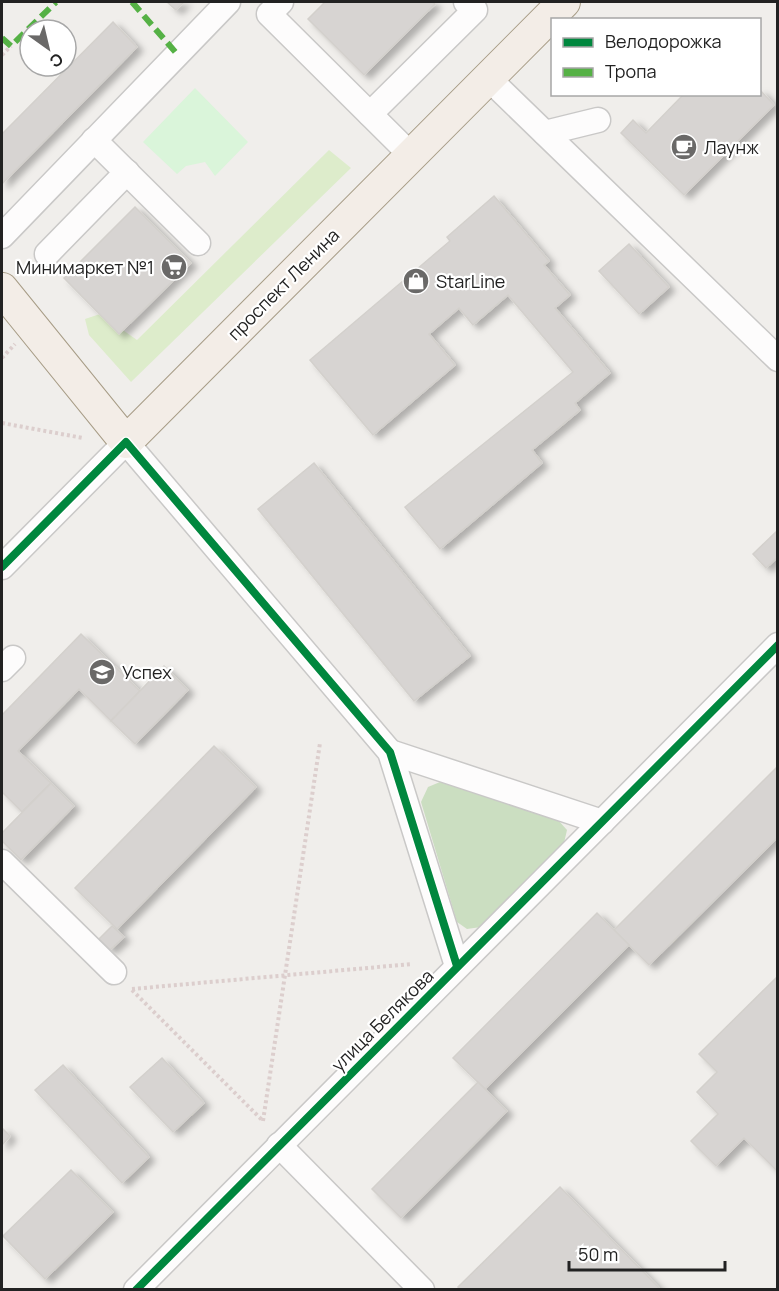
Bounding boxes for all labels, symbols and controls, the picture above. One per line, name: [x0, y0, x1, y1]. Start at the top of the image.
north arrow: [18, 18, 78, 78]
legend: [551, 18, 761, 96]
text: Велодорожка: [605, 29, 722, 53]
text: С: [45, 48, 67, 73]
text: Тропа: [605, 59, 656, 83]
cafe icon: Лаунж: [669, 132, 699, 162]
place label: Лаунж: [704, 135, 759, 159]
street label: проспект Ленина: [222, 223, 344, 345]
supermarket icon: Минимаркет №1: [159, 252, 189, 282]
place label: Минимаркет №1: [16, 255, 154, 279]
shop icon: StarLine: [401, 266, 431, 296]
place label: StarLine: [436, 269, 505, 293]
school or university icon: Успех: [87, 657, 117, 687]
place label: Успех: [122, 660, 172, 684]
street label: улица Белякова: [326, 964, 438, 1076]
scale bar: [569, 1234, 725, 1272]
text: 50 m: [578, 1242, 618, 1266]

